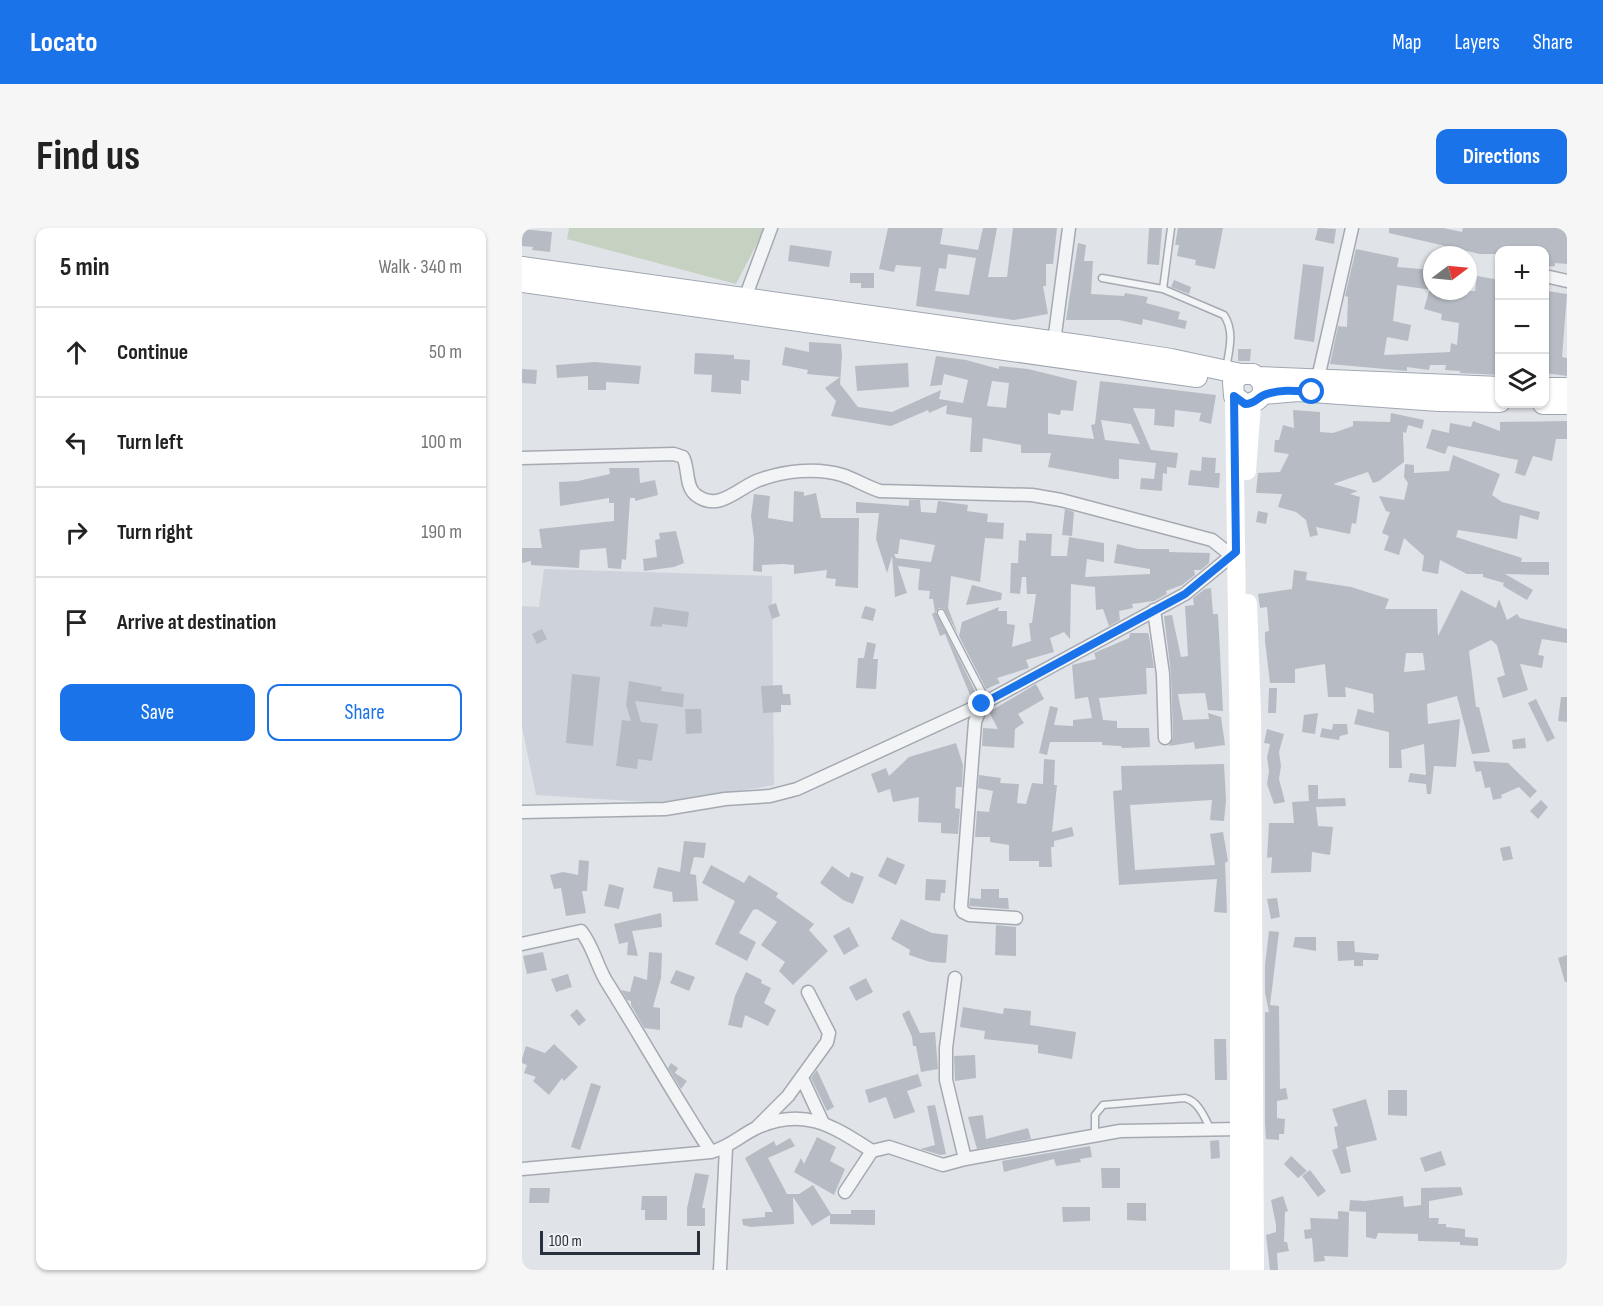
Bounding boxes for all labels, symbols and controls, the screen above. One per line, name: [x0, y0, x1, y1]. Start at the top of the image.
text: Locato: [30, 26, 97, 59]
text: Map: [1392, 30, 1421, 55]
text: Layers: [1454, 30, 1500, 55]
text: Share: [1533, 30, 1573, 55]
button: Directions: [1436, 129, 1567, 184]
text: Find us: [36, 131, 140, 182]
north arrow: [1423, 246, 1477, 300]
map controls: [1495, 246, 1549, 408]
button: +: [1495, 246, 1549, 300]
text: 5 min: [60, 252, 110, 283]
text: Walk · 340 m: [378, 255, 462, 279]
button: −: [1495, 300, 1549, 354]
icon: ahead: [60, 336, 93, 369]
text: Continue: [117, 339, 188, 366]
text: 50 m: [429, 340, 462, 364]
button: layers: [1495, 354, 1549, 408]
route start: [1298, 378, 1324, 404]
icon: left: [60, 426, 93, 459]
text: Turn left: [117, 429, 183, 456]
text: 100 m: [421, 430, 462, 454]
icon: right: [60, 516, 93, 549]
text: Turn right: [117, 519, 193, 546]
text: 190 m: [421, 520, 462, 544]
icon: arrive: [60, 606, 93, 639]
text: Arrive at destination: [117, 609, 276, 636]
button: Save: [60, 684, 255, 741]
button: Share: [267, 684, 462, 741]
route end: [968, 690, 994, 716]
scale bar: [540, 1228, 700, 1256]
text: 100 m: [549, 1232, 582, 1251]

